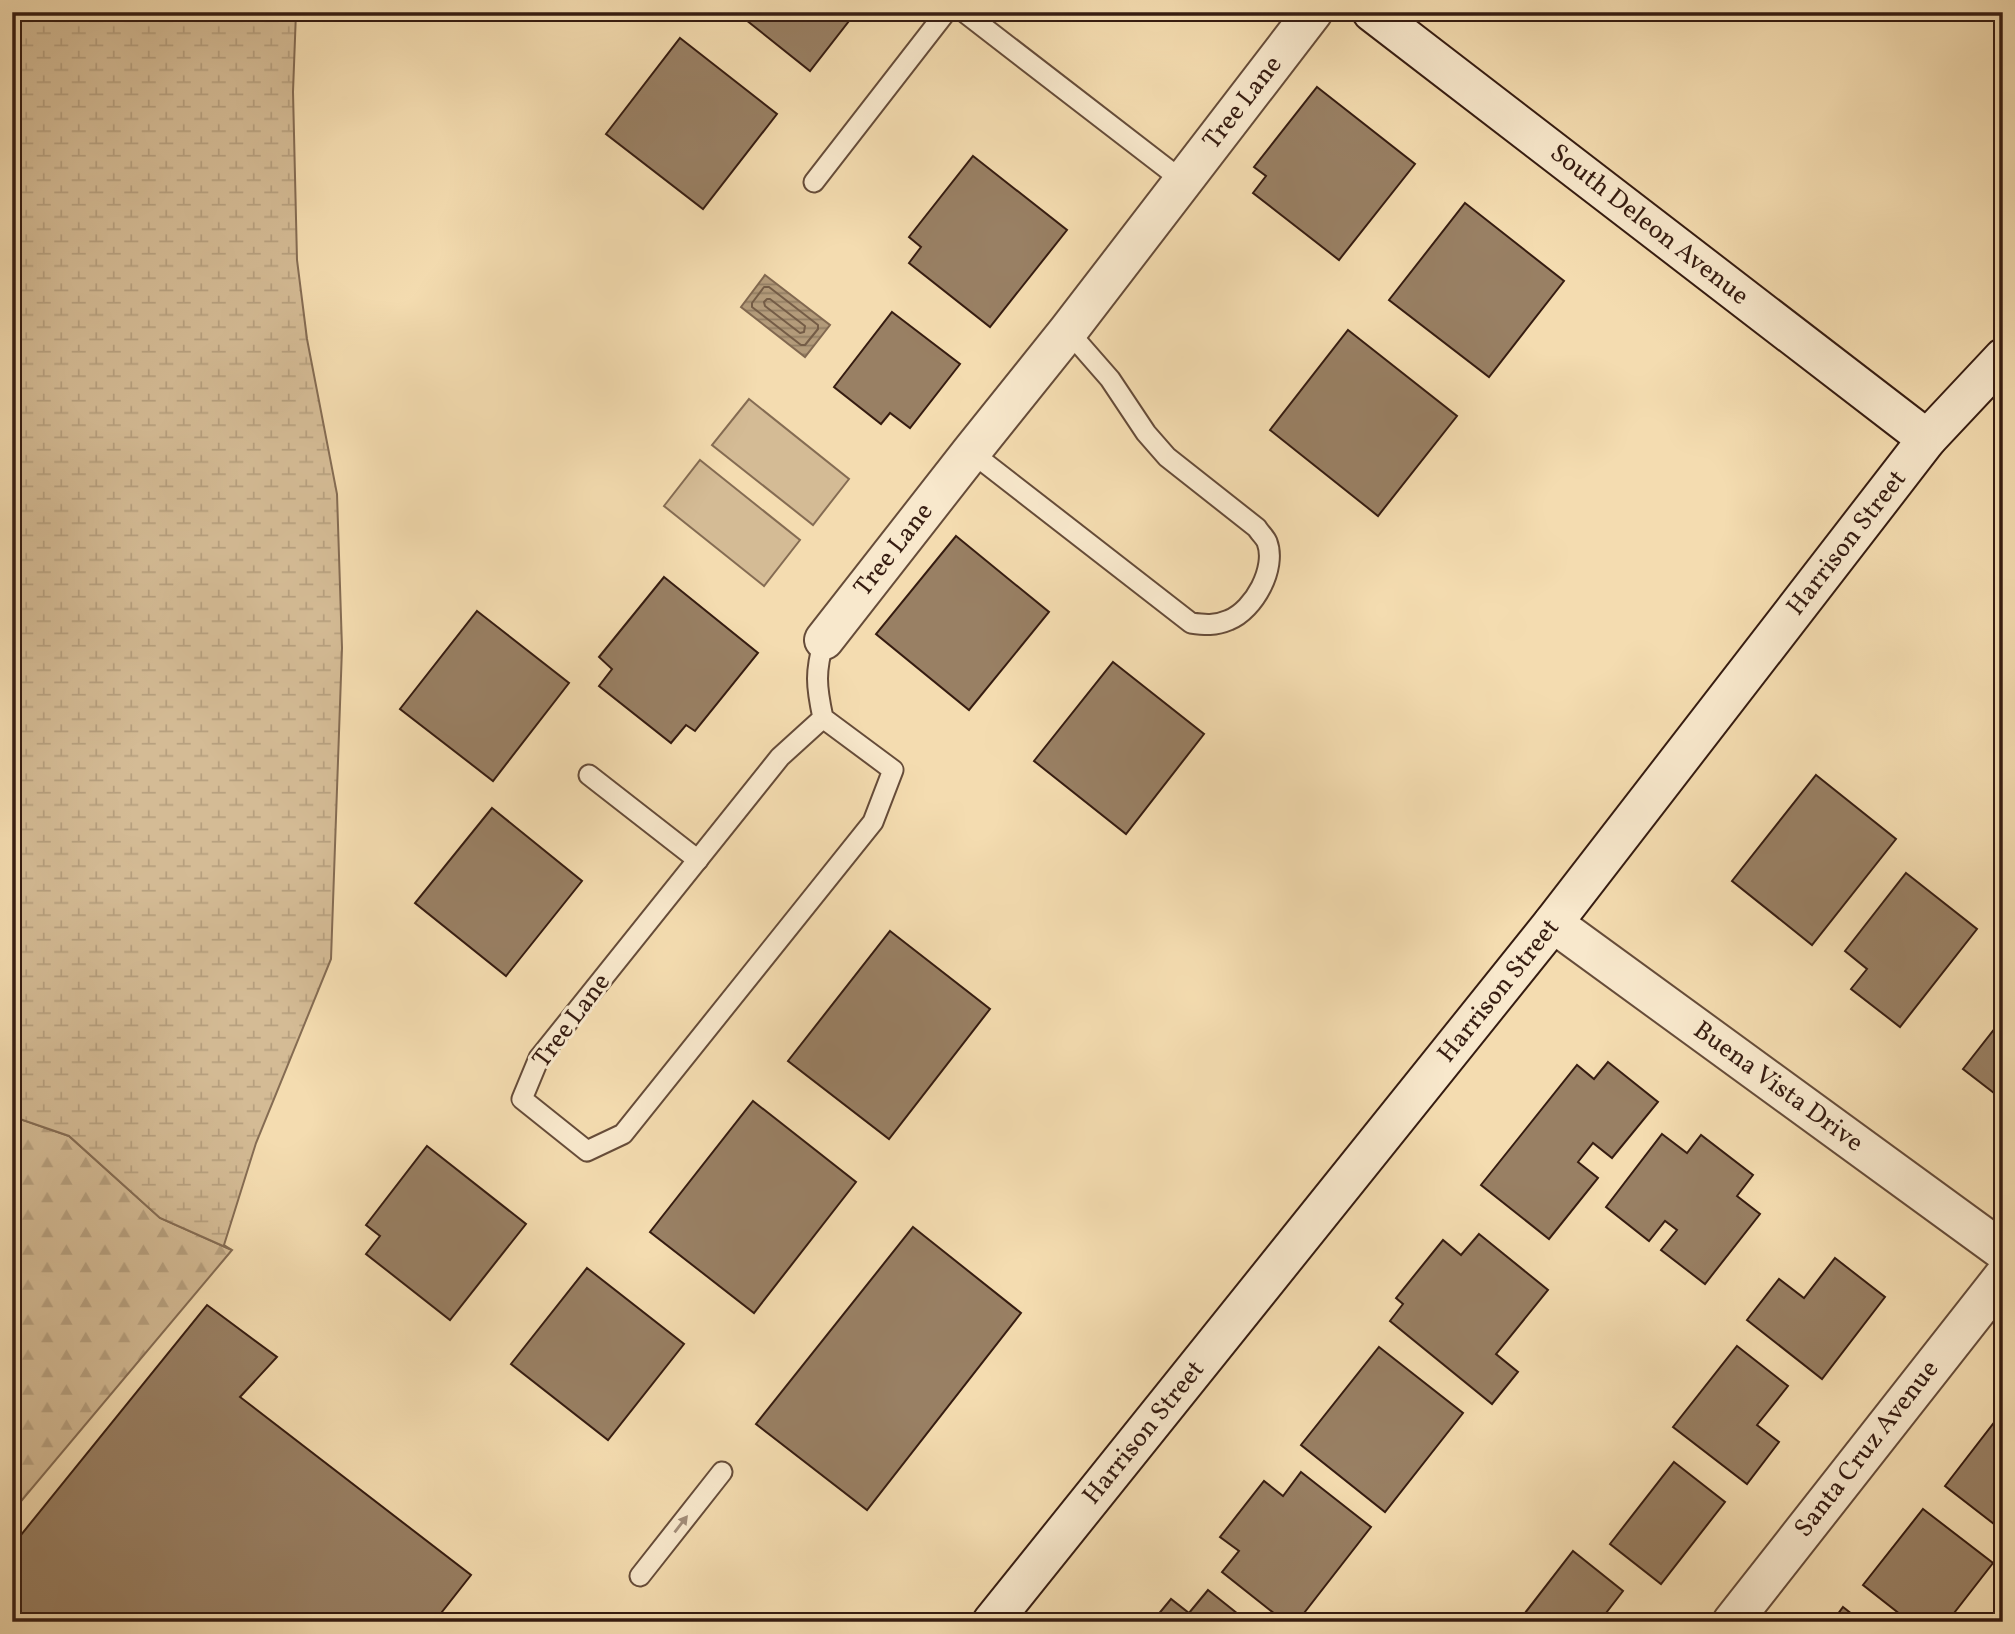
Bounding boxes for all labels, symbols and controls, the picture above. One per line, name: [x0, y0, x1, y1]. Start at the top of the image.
street label: Tree Lane: [1195, 48, 1291, 158]
street label: South Deleon Avenue: [1542, 136, 1756, 314]
street label: Harrison Street: [1779, 463, 1915, 623]
street label: Tree Lane: [846, 495, 942, 605]
street label: Harrison Street: [1430, 911, 1568, 1071]
street label: Tree Lane: [524, 966, 620, 1076]
street label: Buena Vista Drive: [1686, 1013, 1870, 1161]
street label: Harrison Street: [1075, 1353, 1213, 1513]
street label: Santa Cruz Avenue: [1786, 1353, 1948, 1545]
one-way arrow: [673, 1515, 688, 1533]

